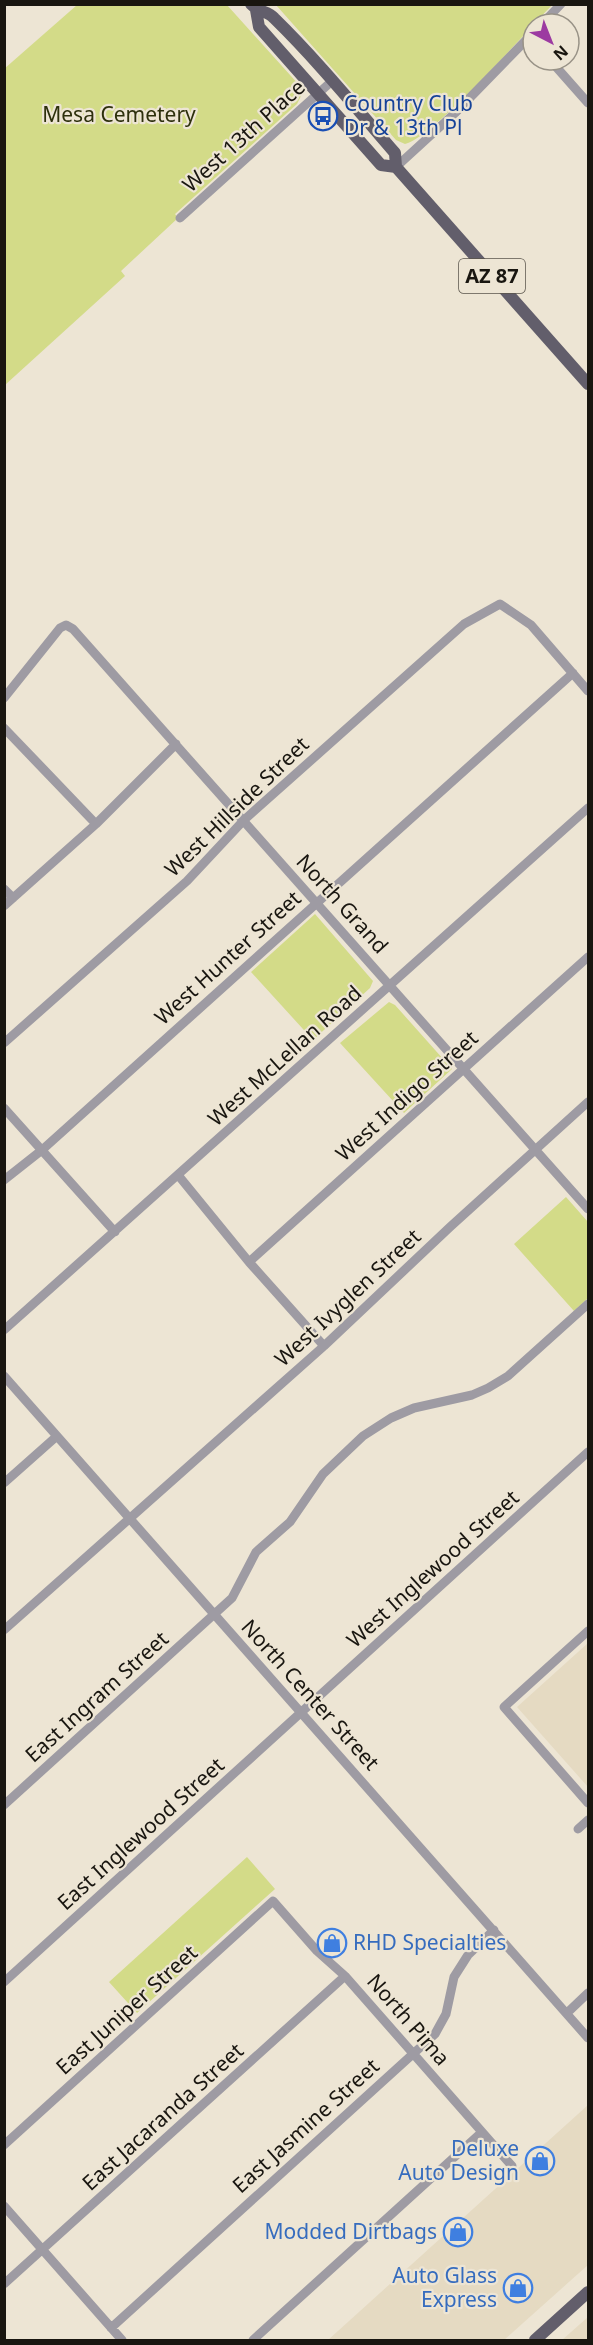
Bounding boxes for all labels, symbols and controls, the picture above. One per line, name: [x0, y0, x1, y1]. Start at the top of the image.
north arrow: [521, 12, 581, 72]
text: N: [549, 41, 573, 66]
street label: West 13th Place: [176, 73, 311, 198]
place label: Country Club Dr & 13th Pl: [344, 89, 473, 141]
park label: Mesa Cemetery: [42, 100, 196, 128]
bus stop icon: Country Club Dr & 13th Pl: [307, 100, 339, 132]
road number: AZ 87: [459, 259, 525, 293]
street label: West Hillside Street: [158, 730, 315, 882]
street label: North Grand: [291, 848, 395, 959]
street label: West Hunter Street: [148, 884, 307, 1030]
street label: West McLellan Road: [202, 979, 367, 1132]
street label: West Indigo Street: [329, 1024, 484, 1167]
street label: West Ivyglen Street: [268, 1222, 427, 1372]
street label: West Inglewood Street: [340, 1483, 525, 1653]
street label: North Center Street: [236, 1613, 386, 1776]
street label: East Ingram Street: [19, 1624, 174, 1768]
street label: East Inglewood Street: [51, 1751, 230, 1916]
shop icon: RHD Specialties: [316, 1927, 348, 1959]
place label: RHD Specialties: [353, 1928, 506, 1956]
street label: East Juniper Street: [50, 1938, 203, 2080]
street label: North Pima: [361, 1968, 456, 2071]
street label: East Jacaranda Street: [76, 2036, 249, 2196]
street label: East Jasmine Street: [226, 2052, 385, 2199]
place label: Deluxe Auto Design: [398, 2134, 519, 2186]
shop icon: Deluxe Auto Design: [524, 2145, 556, 2177]
shop icon: Modded Dirtbags: [442, 2216, 474, 2248]
place label: Modded Dirtbags: [265, 2217, 437, 2245]
place label: Auto Glass Express: [392, 2261, 497, 2313]
shop icon: Auto Glass Express: [502, 2272, 534, 2304]

